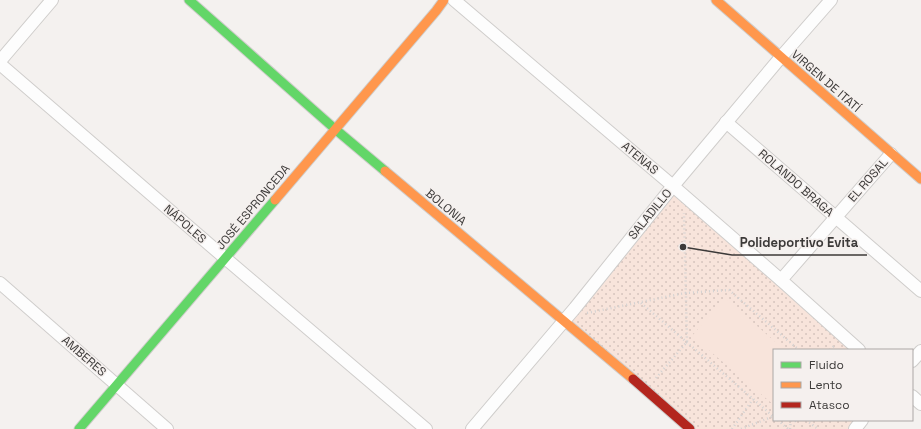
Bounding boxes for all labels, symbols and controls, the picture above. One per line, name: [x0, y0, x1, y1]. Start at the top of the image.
street label: VIRGEN DE ITATÍ: [788, 46, 864, 116]
street label: ATENAS: [618, 138, 662, 178]
street label: ROLANDO BRAGA: [755, 146, 837, 221]
street label: EL ROSAL: [845, 154, 892, 205]
street label: JOSÉ ESPRONCEDA: [213, 161, 294, 253]
street label: BOLONIA: [422, 185, 470, 229]
street label: SALADILLO: [625, 185, 675, 243]
street label: NÁPOLES: [160, 201, 210, 247]
callout: Polideportivo Evita: [732, 230, 867, 255]
text: Polideportivo Evita: [740, 234, 859, 251]
street label: AMBERES: [58, 332, 110, 380]
legend: [773, 349, 913, 421]
text: Fluido: [809, 357, 844, 373]
text: Lento: [809, 377, 843, 393]
text: Atasco: [809, 397, 850, 413]

